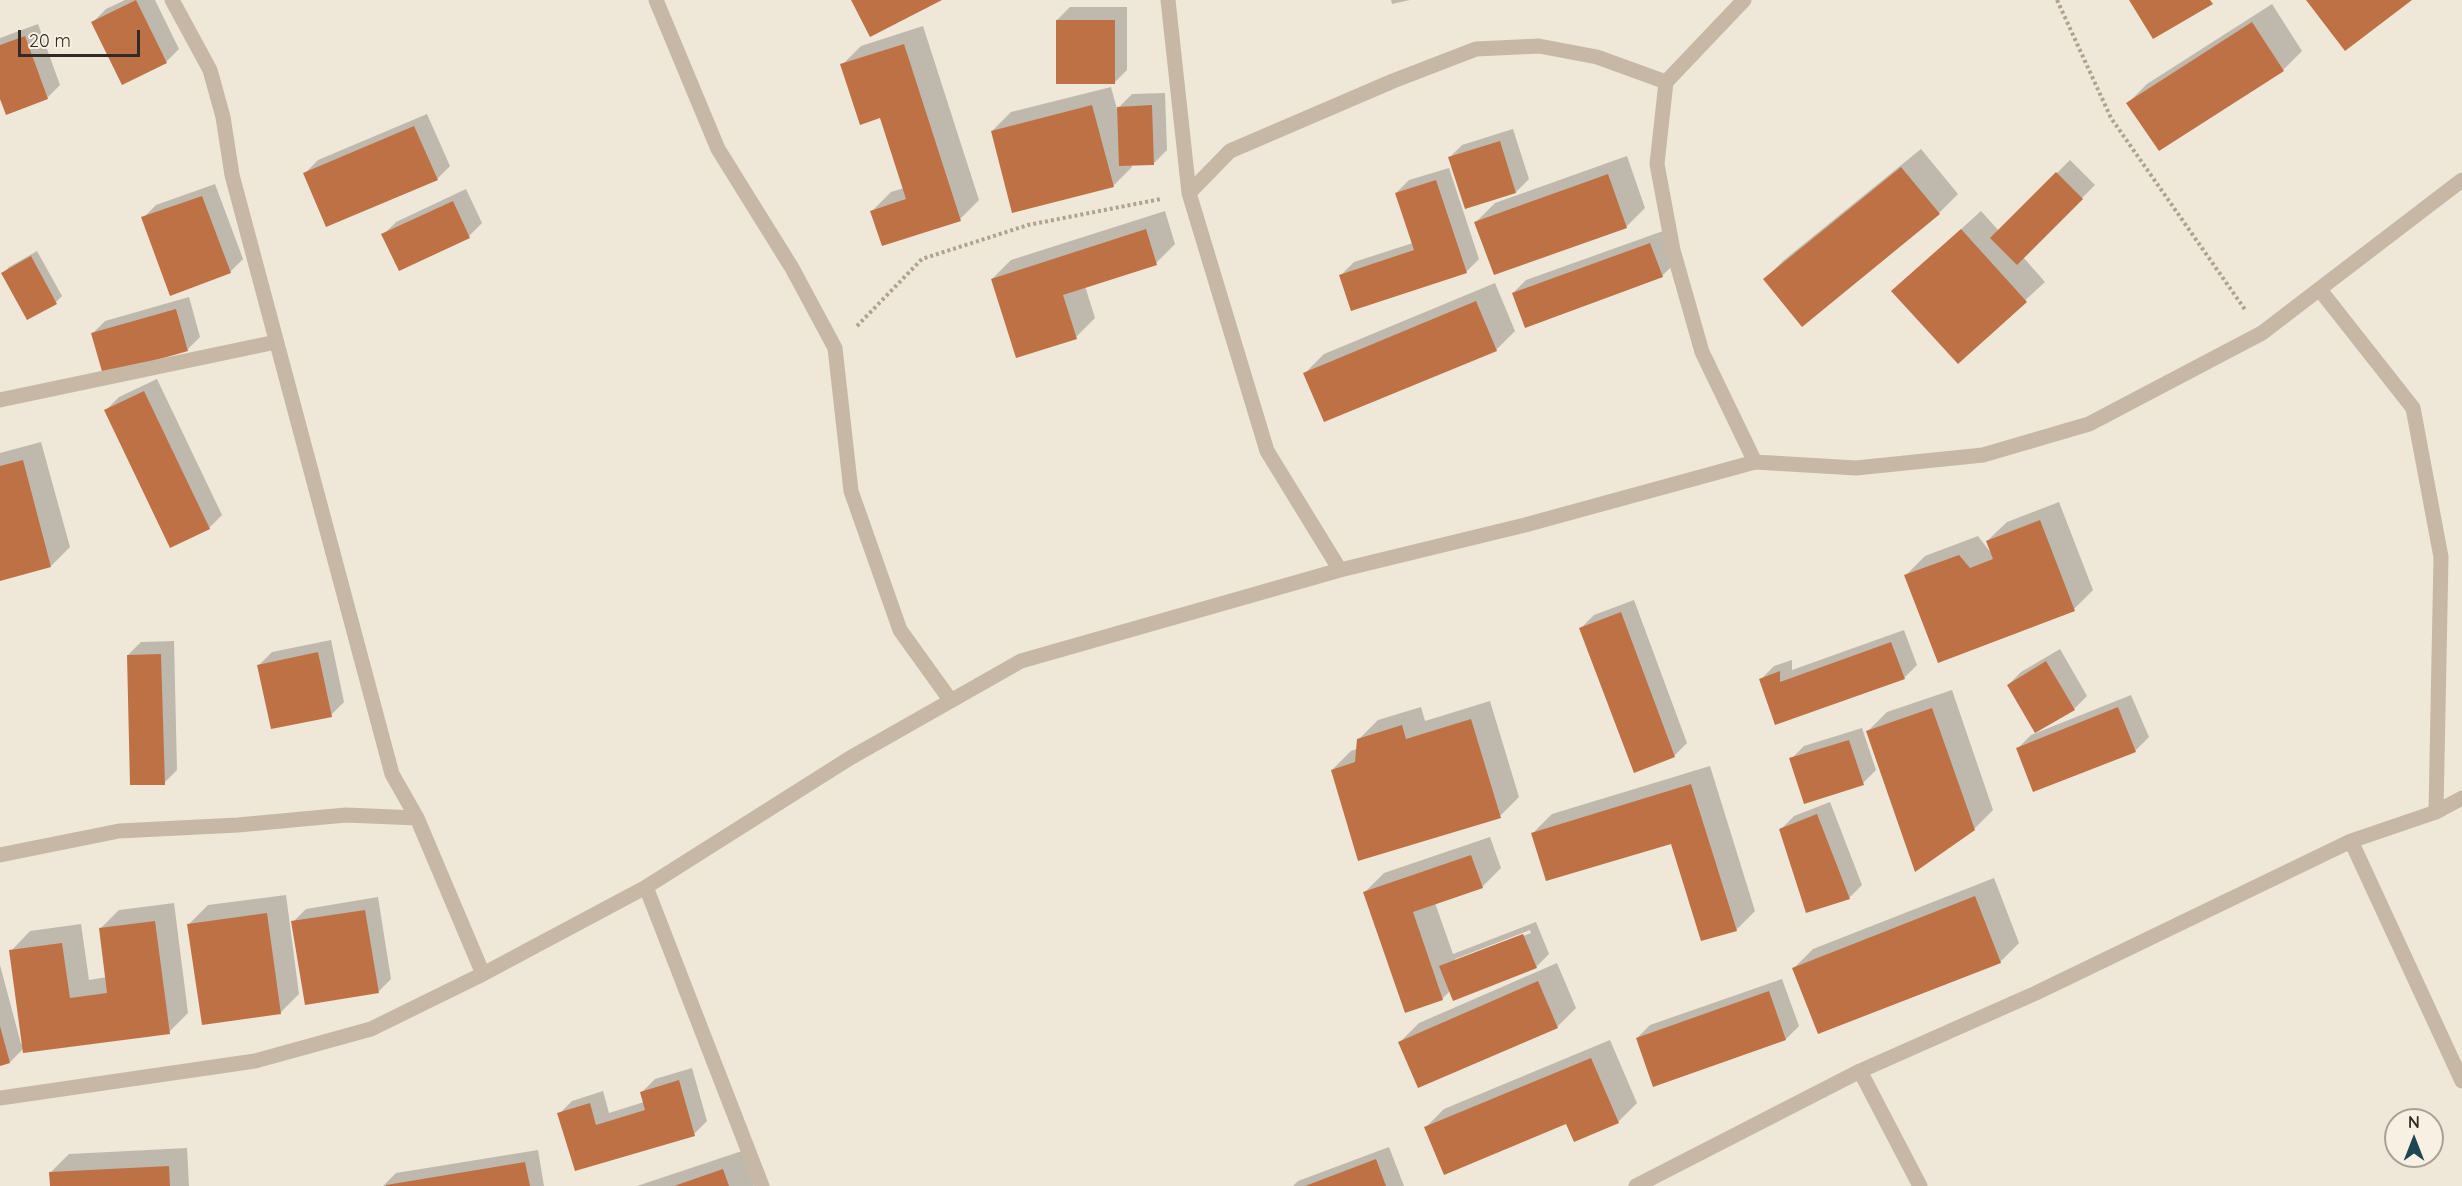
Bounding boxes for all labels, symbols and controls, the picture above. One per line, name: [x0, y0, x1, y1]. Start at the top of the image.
scale bar: [21, 18, 142, 56]
text: 20 m: [29, 29, 71, 52]
north arrow: [2384, 1108, 2444, 1168]
text: N: [2408, 1112, 2420, 1132]

